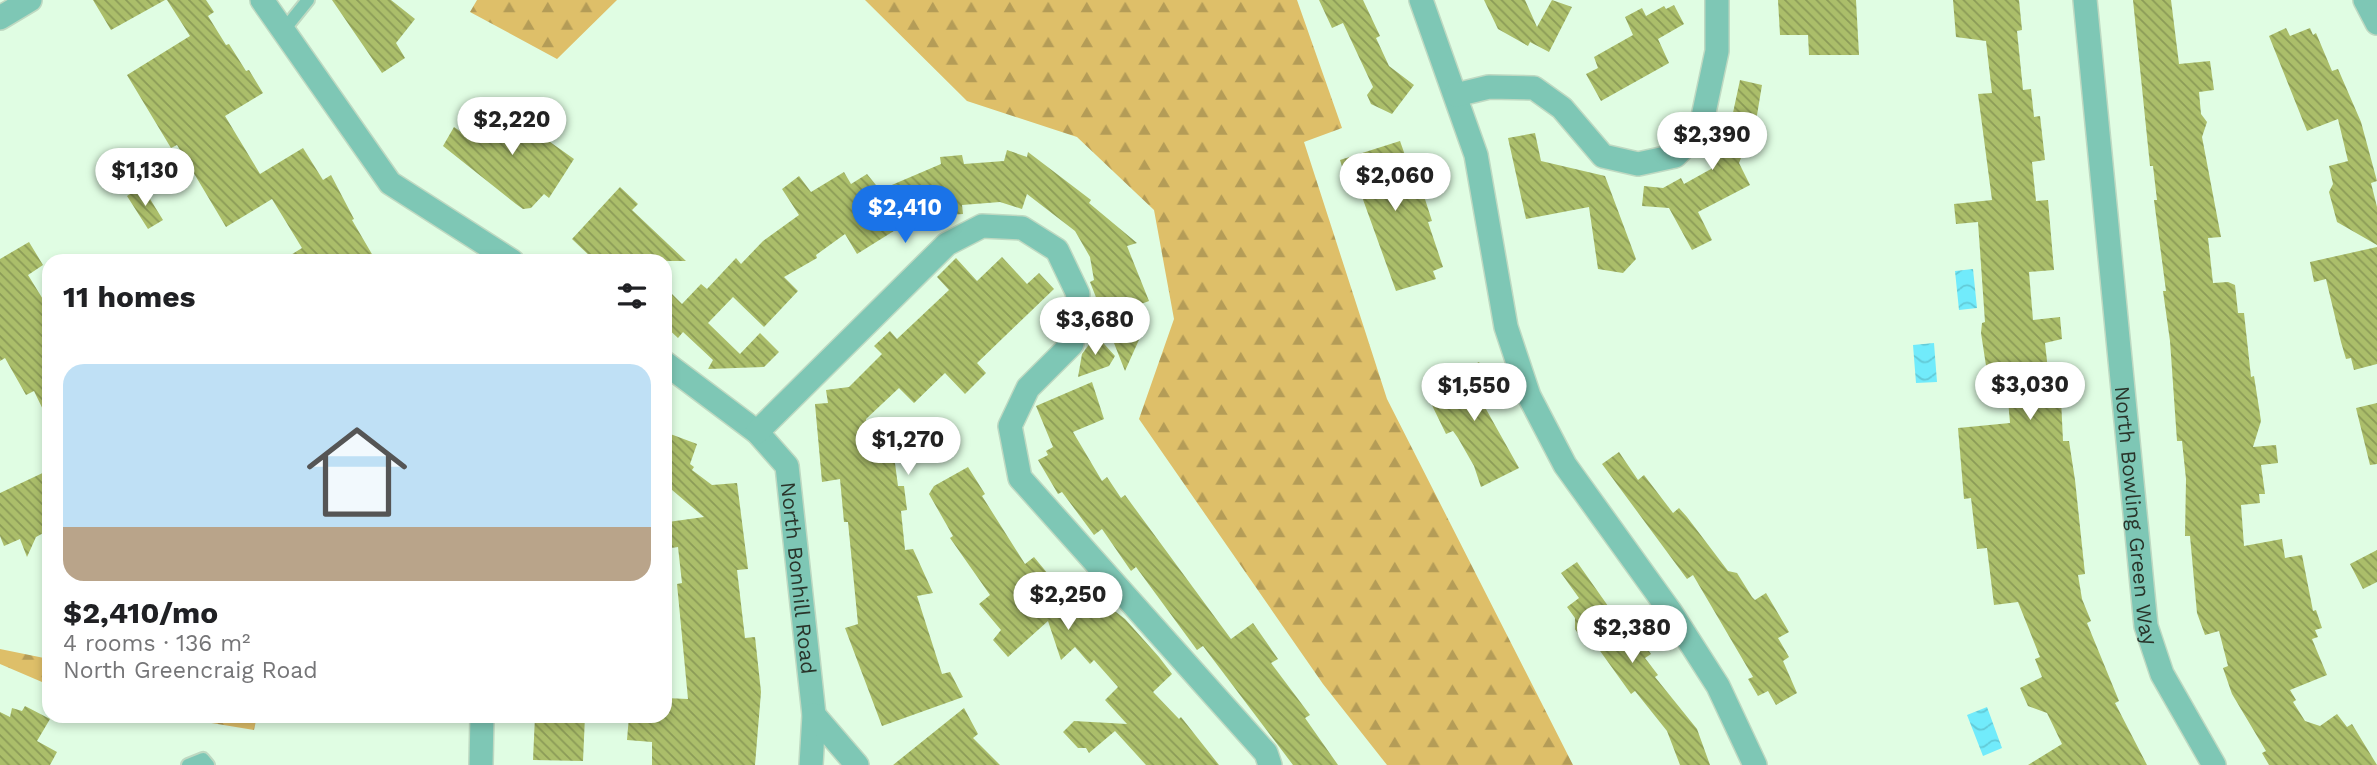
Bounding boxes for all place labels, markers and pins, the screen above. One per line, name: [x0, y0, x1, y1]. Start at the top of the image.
pin: $2,220: [455, 97, 569, 157]
pin: $2,390: [1655, 113, 1769, 172]
pin: $1,130: [88, 148, 202, 208]
pin: $2,060: [1338, 154, 1452, 213]
pin: $2,410: [848, 186, 962, 245]
pin: $3,680: [1038, 298, 1152, 357]
pin: $3,030: [1973, 362, 2087, 422]
pin: $1,550: [1417, 364, 1531, 423]
pin: $1,270: [851, 418, 965, 477]
pin: $2,250: [1011, 572, 1125, 632]
pin: $2,380: [1575, 606, 1689, 665]

